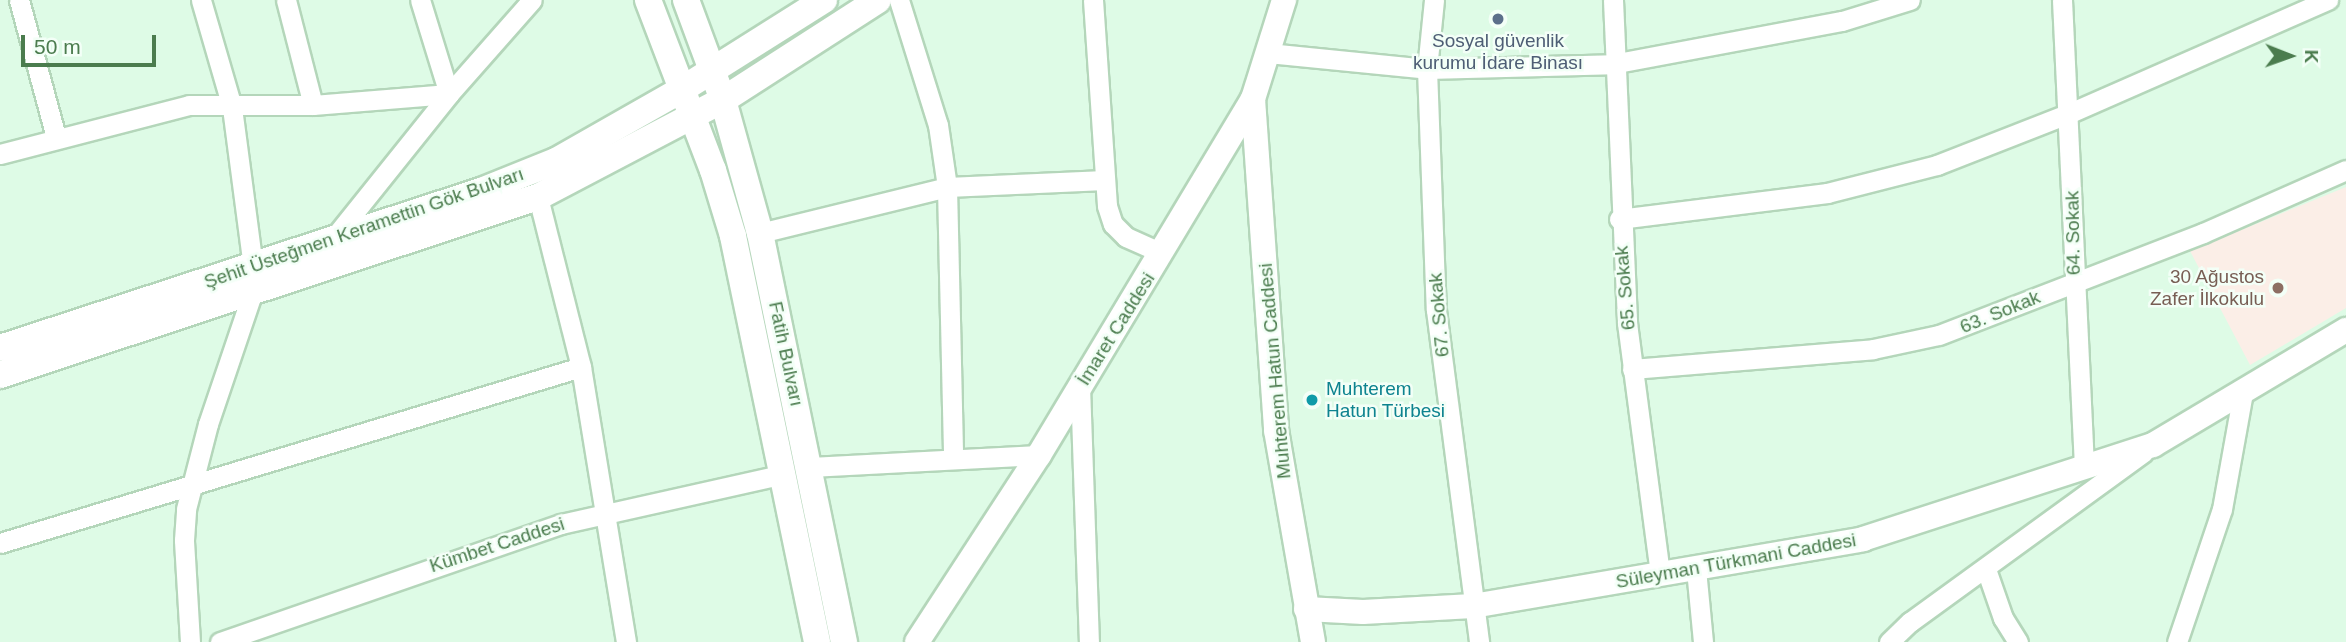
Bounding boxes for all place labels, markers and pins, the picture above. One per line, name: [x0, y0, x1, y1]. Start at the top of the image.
marker: Sosyal güvenlik kurumu İdare Binası: [1490, 11, 1506, 27]
place label: Sosyal güvenlik kurumu İdare Binası: [1413, 30, 1583, 74]
place label: 30 Ağustos Zafer İlkokulu: [2150, 266, 2264, 310]
marker: 30 Ağustos Zafer İlkokulu: [2270, 280, 2286, 296]
place label: Muhterem Hatun Türbesi: [1326, 378, 1445, 422]
marker: Muhterem Hatun Türbesi: [1304, 392, 1320, 408]

